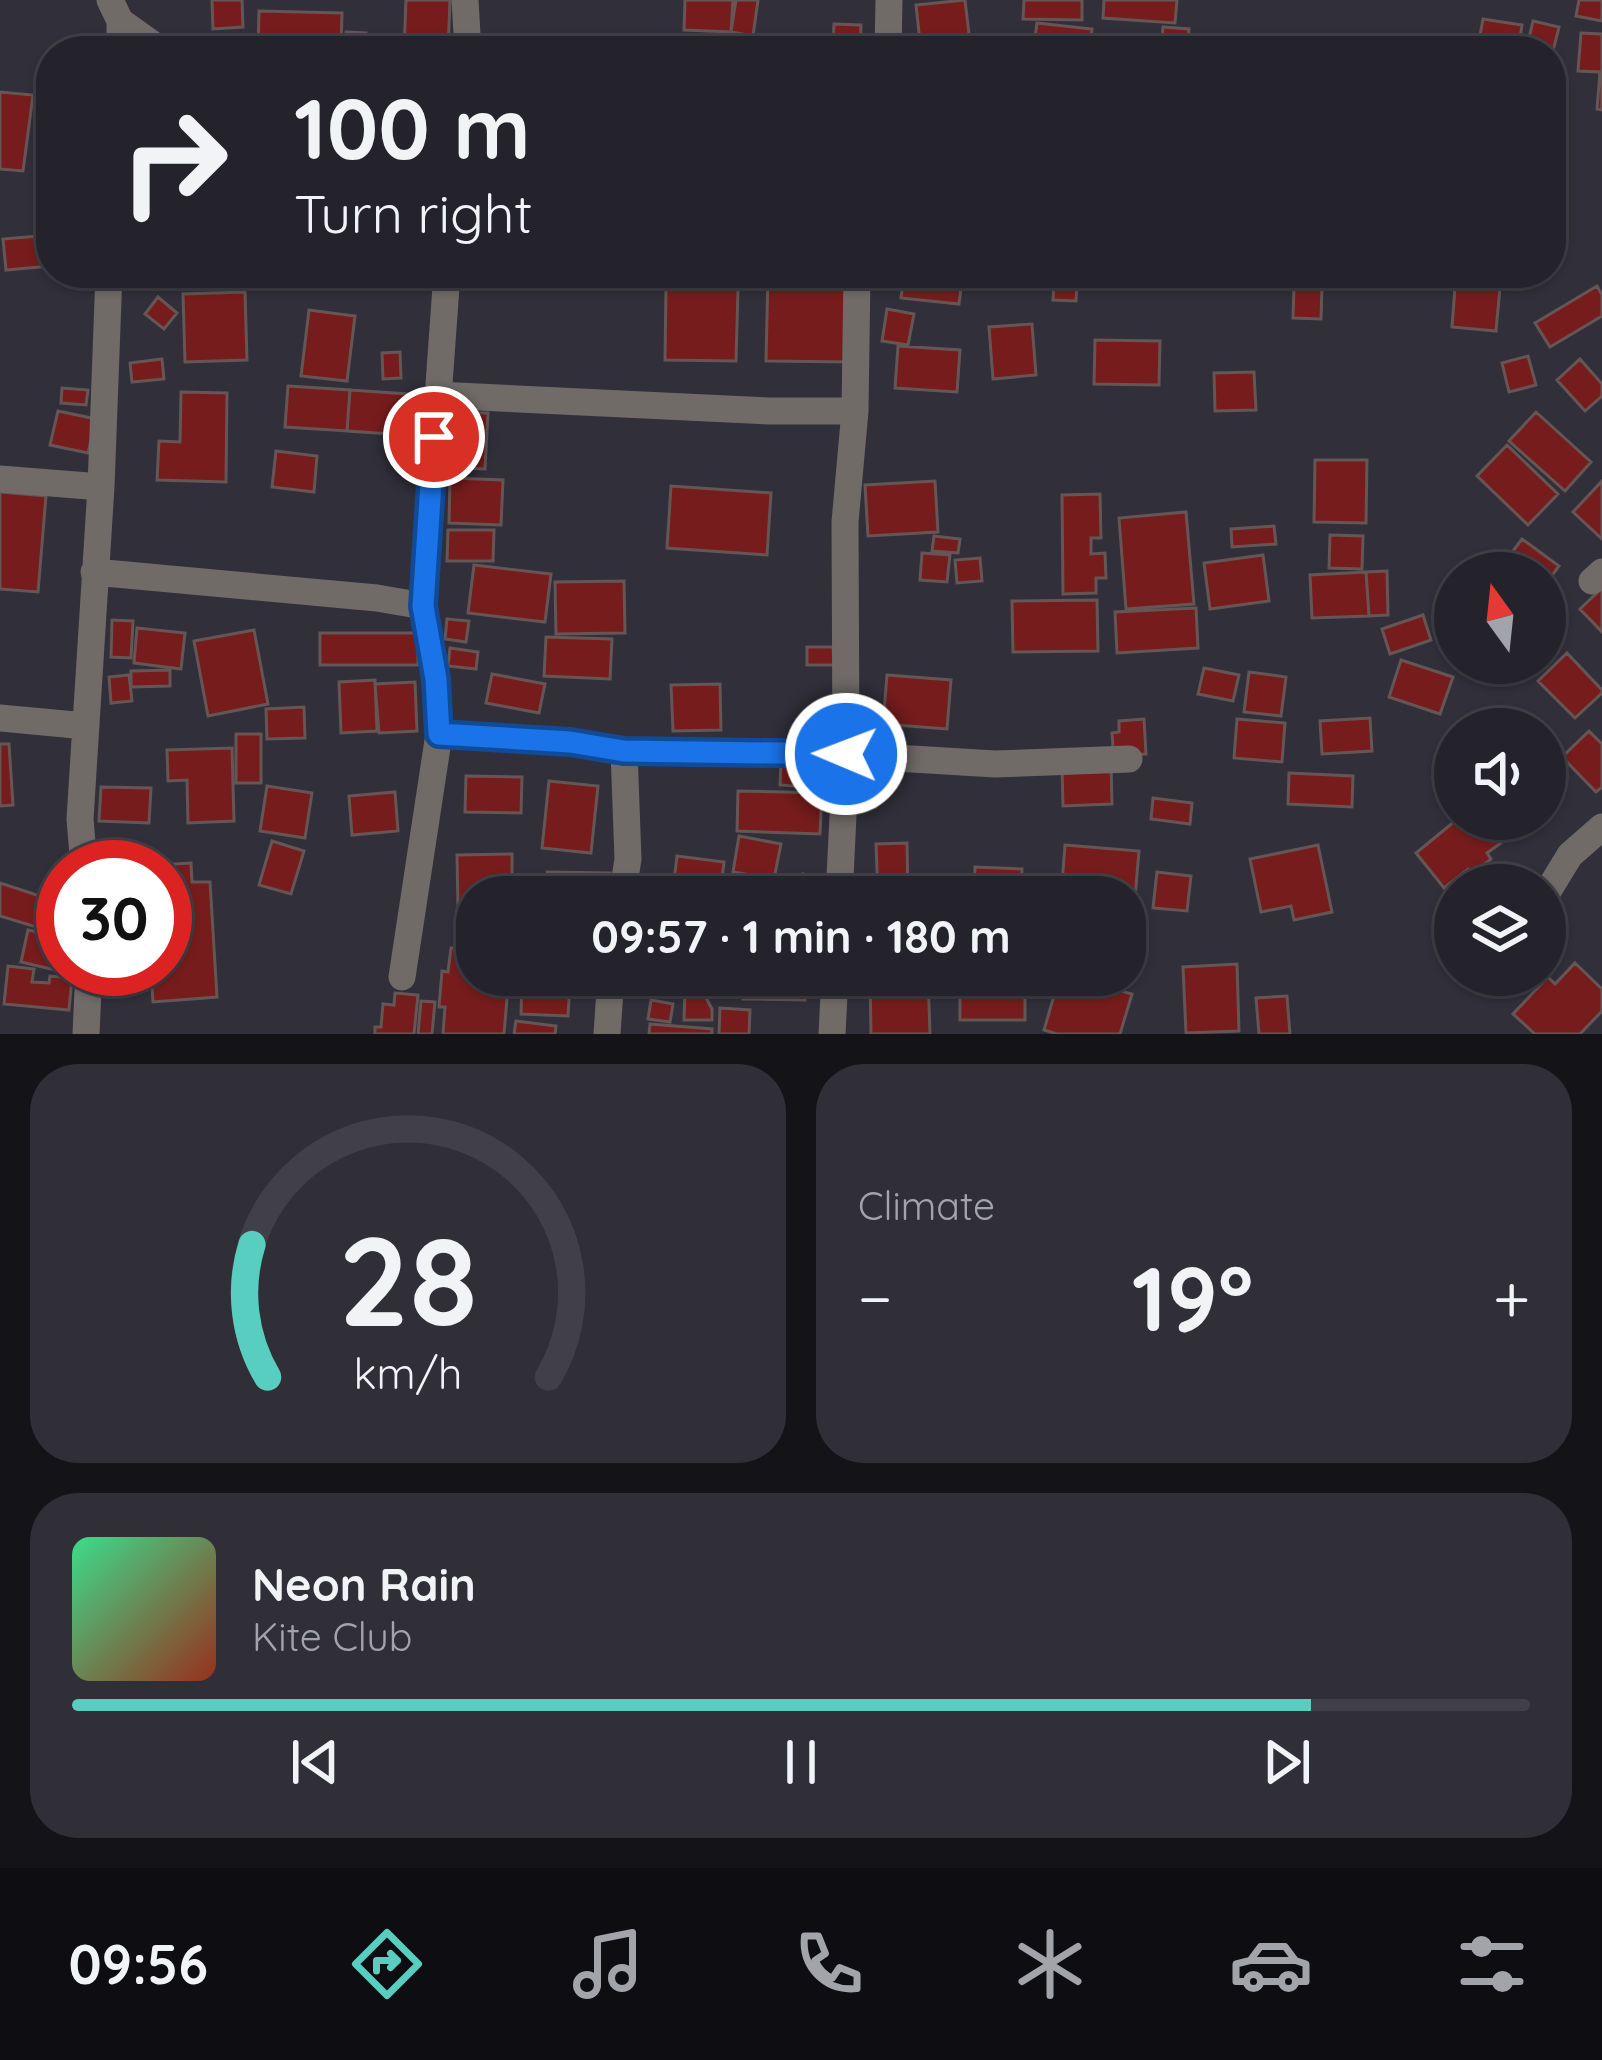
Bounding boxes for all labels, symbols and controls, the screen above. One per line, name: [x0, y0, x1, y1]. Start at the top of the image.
text: 100 m: [294, 75, 531, 180]
icon: right: [96, 84, 252, 240]
text: Turn right: [294, 179, 533, 247]
pin: [383, 386, 485, 488]
icon: arrive: [401, 404, 467, 470]
north arrow: [1434, 552, 1566, 684]
map controls: [1434, 552, 1566, 996]
position arrow: [783, 691, 909, 817]
button: sound: [1434, 708, 1566, 840]
speed limit sign: 30: [36, 840, 192, 996]
button: layers: [1434, 864, 1566, 996]
text: 09:57 · 1 min · 180 m: [591, 908, 1011, 964]
text: Climate: [858, 1181, 995, 1230]
text: 28: [338, 1201, 478, 1357]
text: 19°: [1132, 1241, 1253, 1354]
text: −: [858, 1256, 892, 1339]
text: +: [1493, 1256, 1530, 1339]
text: km/h: [354, 1345, 462, 1399]
text: Neon Rain: [252, 1556, 476, 1612]
text: Kite Club: [252, 1612, 412, 1661]
icon: previous: [282, 1729, 348, 1795]
icon: pause: [768, 1729, 834, 1795]
icon: next: [1254, 1729, 1320, 1795]
icon: directions: [345, 1922, 429, 2006]
icon: music: [566, 1922, 650, 2006]
icon: phone: [787, 1922, 871, 2006]
icon: climate: [1008, 1922, 1092, 2006]
icon: car: [1229, 1922, 1313, 2006]
icon: filters: [1450, 1922, 1534, 2006]
text: 09:56: [68, 1930, 208, 1998]

